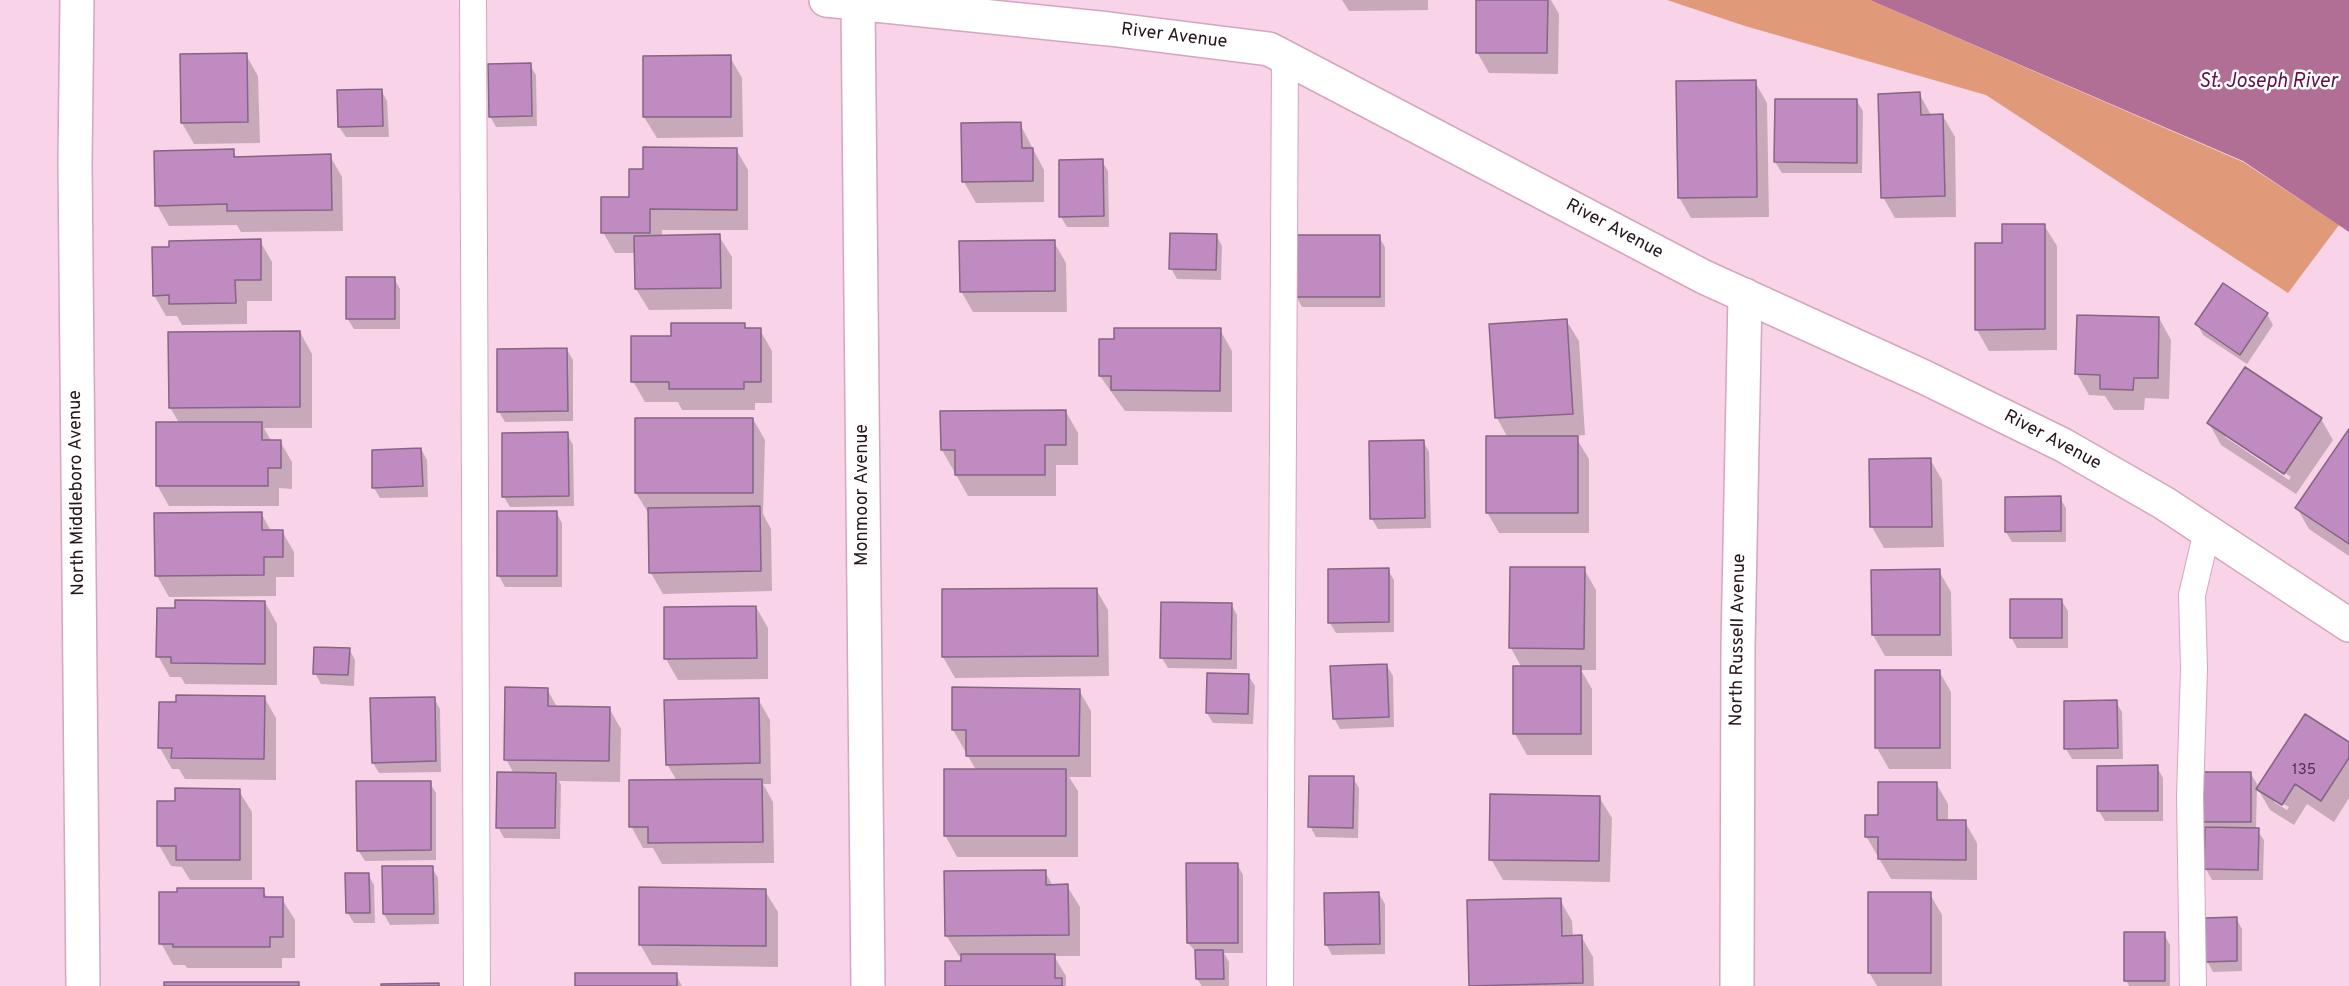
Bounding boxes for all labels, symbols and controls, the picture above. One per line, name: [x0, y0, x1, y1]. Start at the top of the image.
street label: River Avenue: [1120, 20, 1228, 54]
water label: St. Joseph River: [2199, 71, 2337, 95]
street label: River Avenue: [1562, 195, 1666, 265]
street label: North Middleboro Avenue: [65, 390, 91, 596]
street label: River Avenue: [2000, 406, 2104, 476]
street label: Monmoor Avenue: [852, 424, 874, 566]
street label: North Russell Avenue: [1727, 553, 1751, 727]
house number: 135: [2292, 762, 2316, 780]

